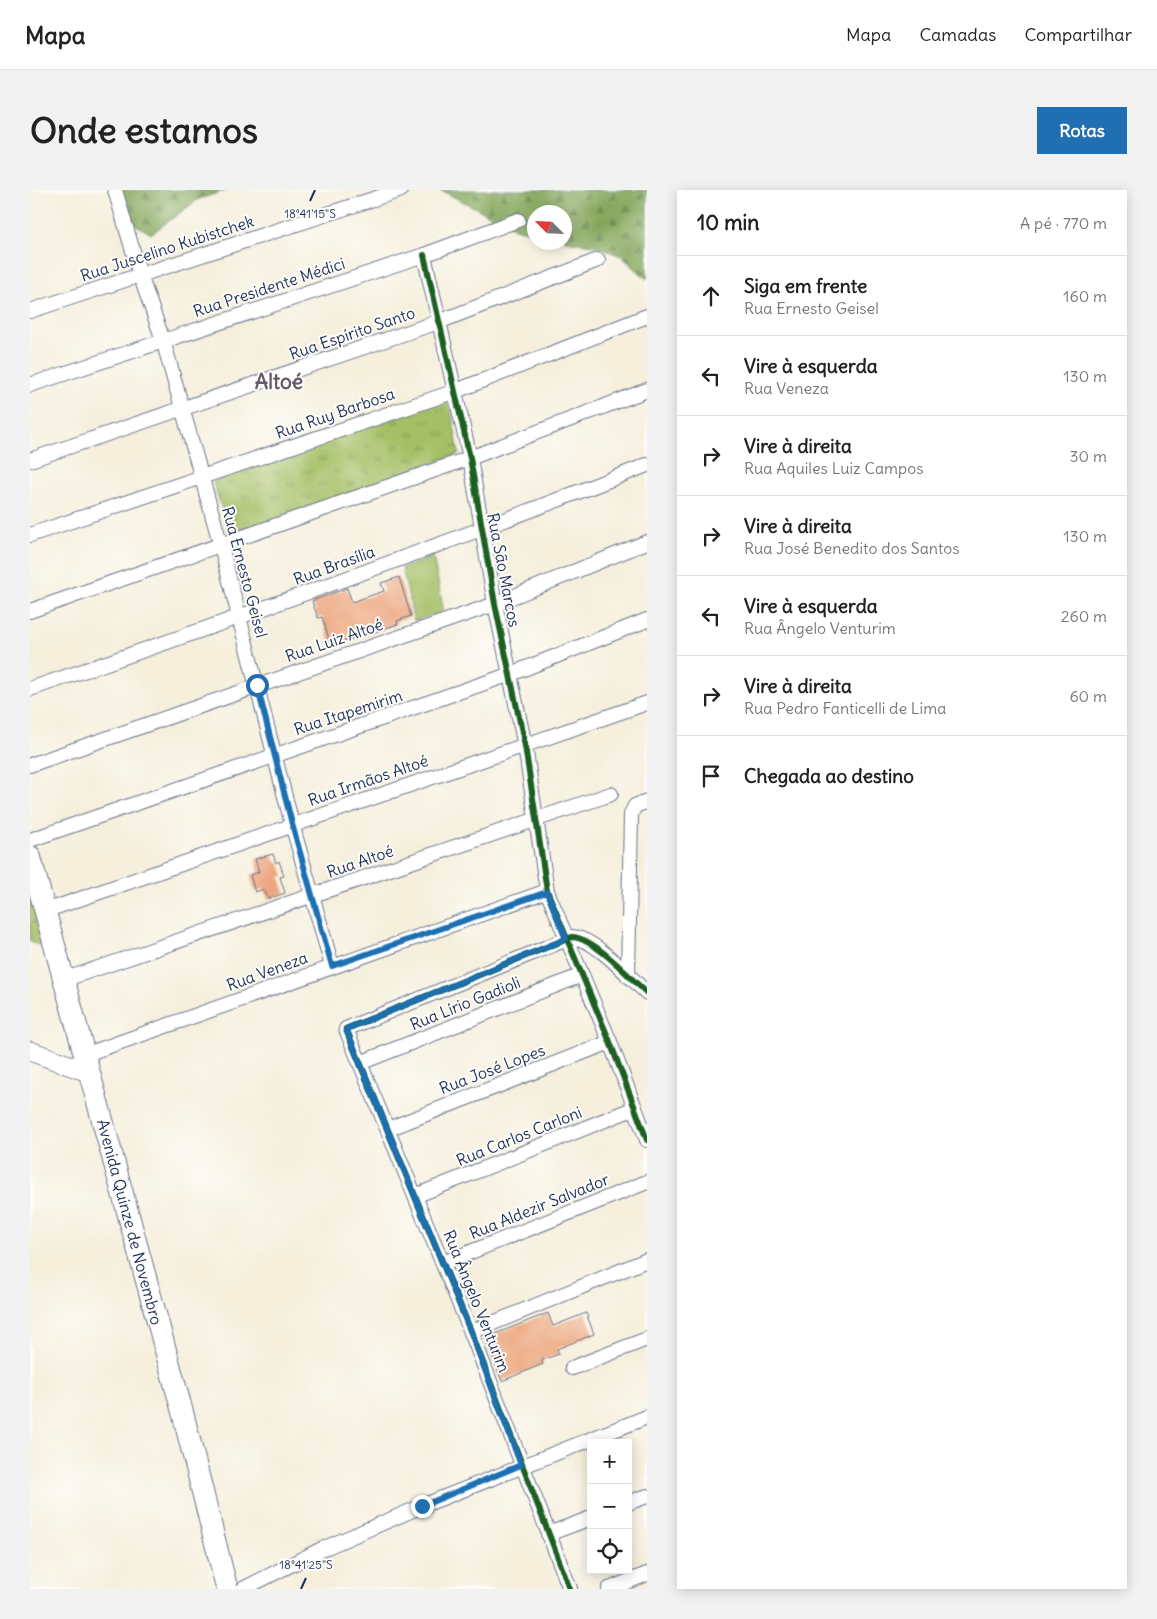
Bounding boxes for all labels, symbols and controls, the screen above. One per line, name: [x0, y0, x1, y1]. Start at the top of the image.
text: Mapa: [25, 20, 85, 50]
text: Mapa: [846, 23, 891, 46]
text: Camadas: [919, 23, 996, 46]
text: Compartilhar: [1024, 23, 1132, 46]
button: Rotas: [1037, 107, 1127, 154]
text: Onde estamos: [30, 108, 258, 152]
north arrow: [527, 205, 572, 250]
text: 18°41'15"S: [284, 206, 336, 221]
text: 10 min: [697, 209, 759, 236]
street label: Rua Juscelino Kubistchek: [78, 211, 256, 285]
text: A pé · 770 m: [1020, 213, 1107, 233]
street label: Rua Presidente Médici: [191, 253, 347, 321]
text: Siga em frente: [744, 274, 867, 298]
icon: ahead: [697, 282, 725, 310]
text: 160 m: [1063, 286, 1107, 306]
text: Rua Ernesto Geisel: [744, 298, 879, 318]
street label: Rua Espírito Santo: [287, 302, 417, 364]
text: Vire à esquerda: [744, 354, 878, 378]
icon: left: [697, 362, 725, 390]
text: 130 m: [1063, 366, 1107, 386]
district label: Altoé: [255, 368, 303, 395]
text: Rua Veneza: [744, 378, 829, 398]
street label: Rua Ruy Barbosa: [273, 383, 397, 443]
text: Vire à direita: [744, 434, 852, 458]
icon: right: [697, 442, 725, 470]
text: 30 m: [1070, 446, 1107, 466]
text: Rua Aquiles Luiz Campos: [744, 458, 924, 478]
street label: Rua Ernesto Geisel: [218, 504, 272, 640]
street label: Rua São Marcos: [483, 511, 525, 629]
text: Vire à direita: [744, 514, 852, 538]
icon: right: [697, 522, 725, 550]
text: 130 m: [1063, 526, 1107, 546]
text: Rua José Benedito dos Santos: [744, 538, 960, 558]
street label: Rua Brasília: [290, 541, 378, 589]
text: Vire à esquerda: [744, 594, 878, 618]
icon: left: [697, 602, 725, 630]
text: 260 m: [1061, 606, 1107, 626]
street label: Rua Luiz Altoé: [282, 614, 386, 666]
text: Rua Ângelo Venturim: [744, 618, 896, 638]
route start: [246, 674, 269, 697]
text: Vire à direita: [744, 674, 852, 698]
icon: right: [697, 682, 725, 710]
street label: Rua Itapemirim: [291, 685, 405, 739]
text: 60 m: [1069, 686, 1107, 706]
text: Rua Pedro Fanticelli de Lima: [744, 698, 946, 718]
street label: Rua Irmãos Altoé: [305, 750, 431, 810]
icon: arrive: [697, 762, 725, 790]
text: Chegada ao destino: [744, 764, 914, 788]
street label: Rua Altoé: [324, 840, 396, 882]
street label: Rua Veneza: [224, 947, 310, 995]
street label: Rua Lírio Gadioli: [407, 972, 523, 1034]
street label: Rua José Lopes: [436, 1040, 548, 1098]
street label: Rua Carlos Carloni: [453, 1102, 585, 1170]
street label: Avenida Quinze de Novembro: [93, 1117, 167, 1327]
street label: Rua Aldezir Salvador: [466, 1169, 612, 1243]
street label: Rua Ângelo Venturim: [439, 1227, 515, 1375]
map controls: [587, 1439, 632, 1574]
button: +: [587, 1439, 632, 1484]
button: −: [587, 1484, 632, 1529]
route end: [411, 1495, 434, 1518]
button: locate: [587, 1529, 632, 1574]
text: 18°41'25"S: [279, 1557, 333, 1572]

